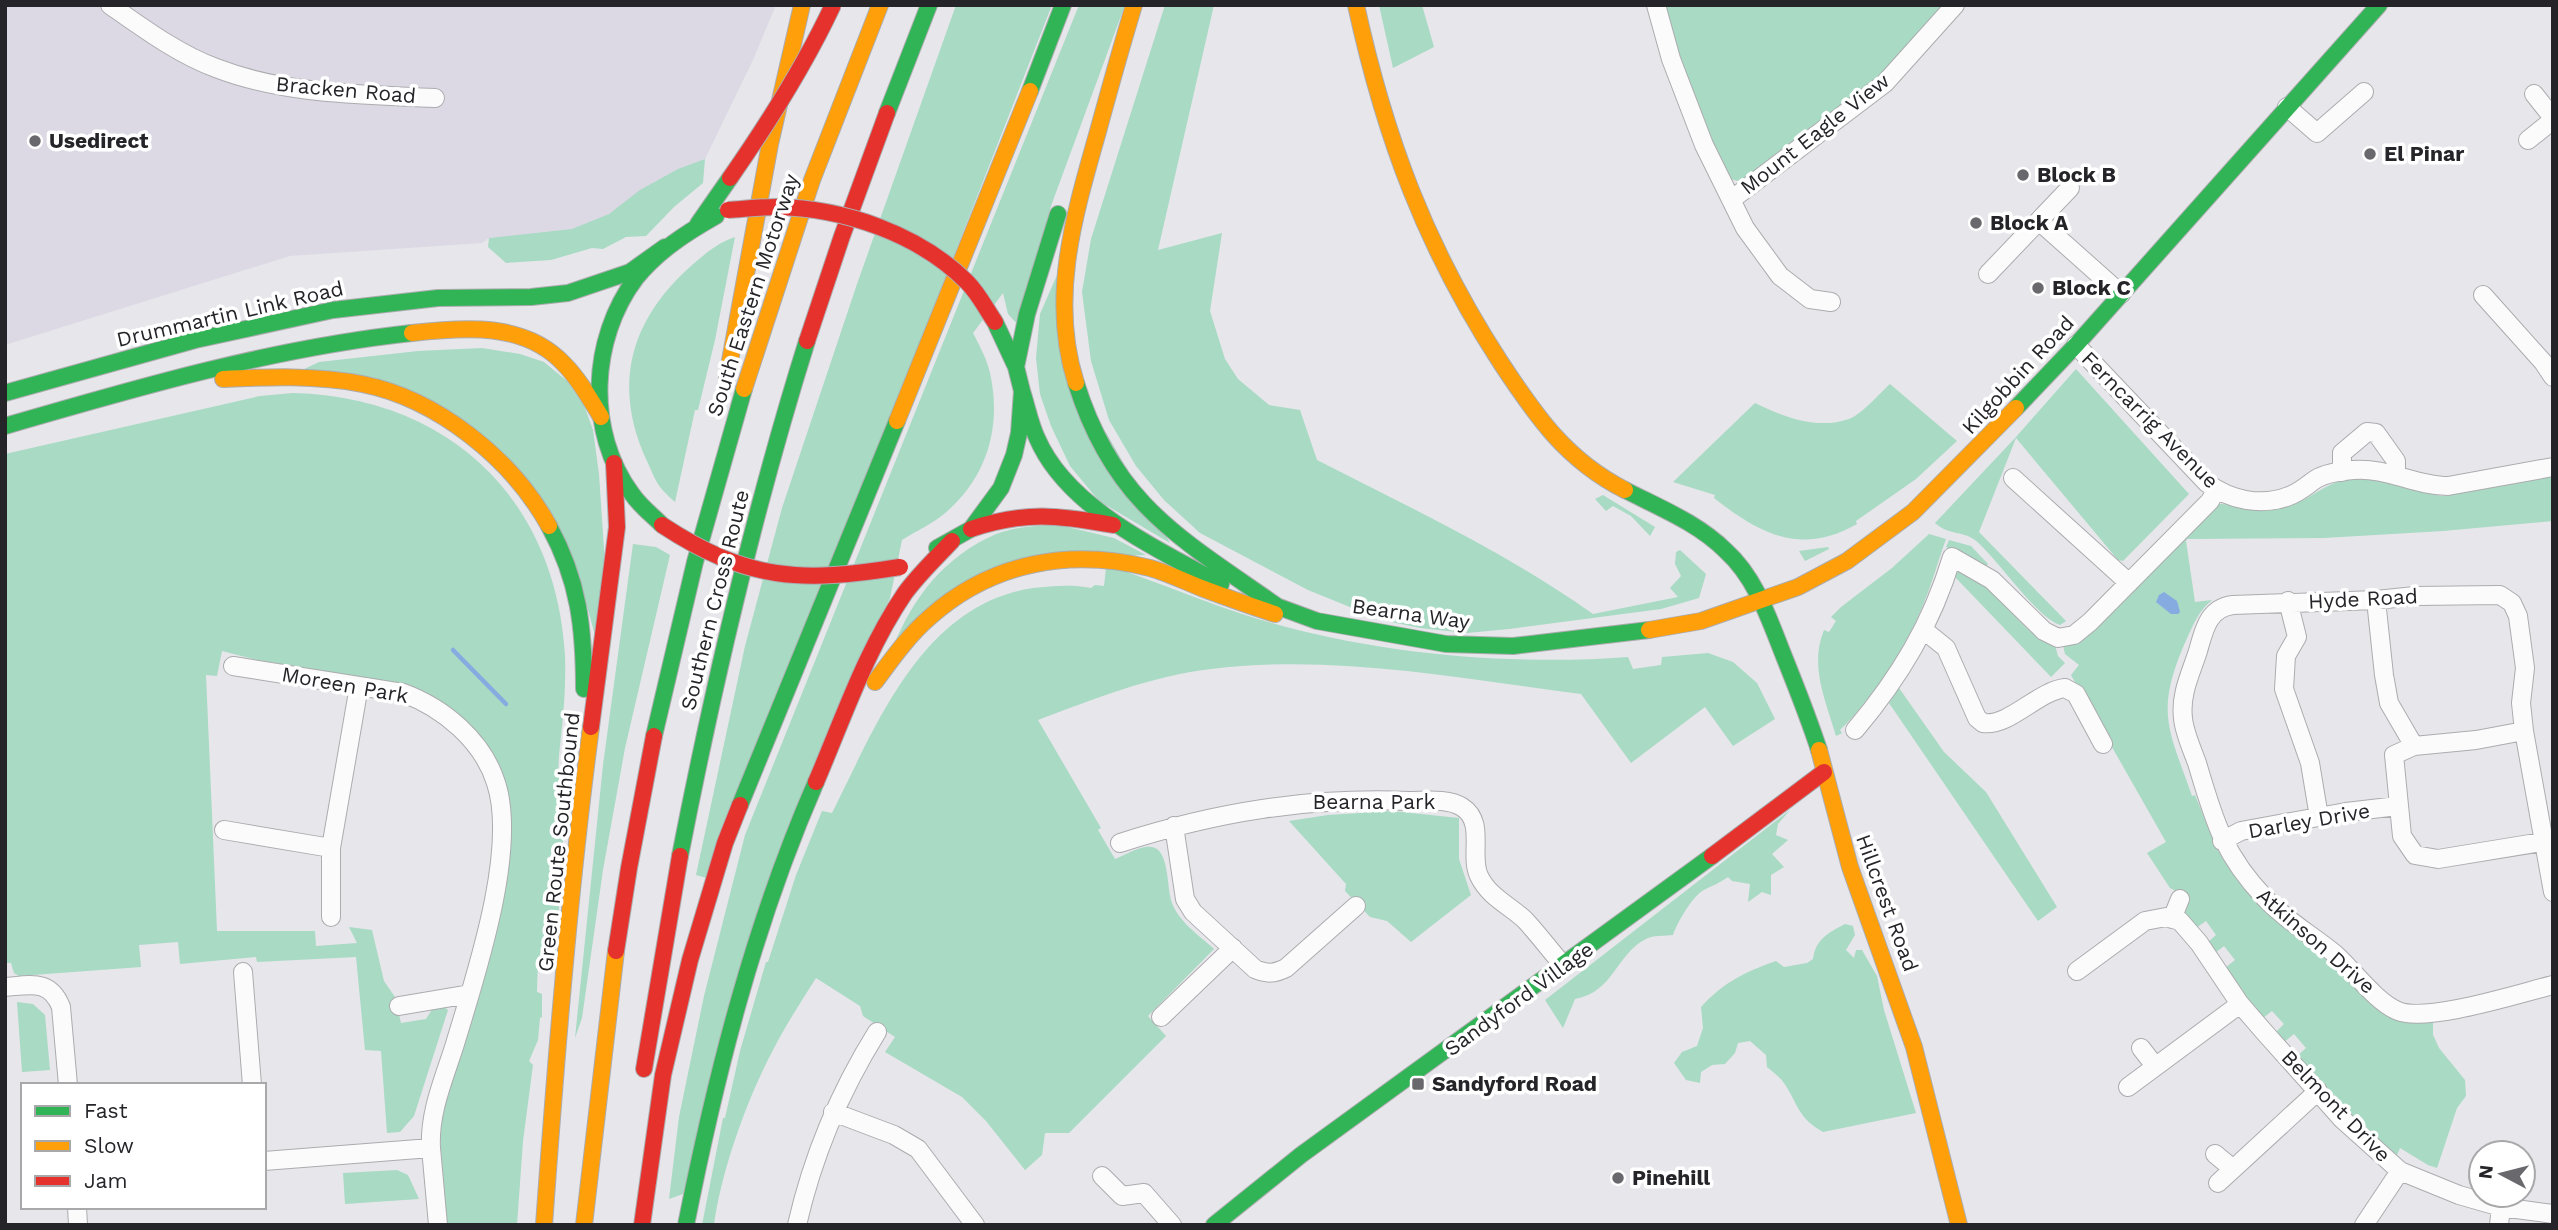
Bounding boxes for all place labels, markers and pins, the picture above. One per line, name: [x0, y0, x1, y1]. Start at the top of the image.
place label: Usedirect: [49, 128, 149, 153]
marker: Usedirect: [27, 133, 43, 149]
place label: El Pinar: [2384, 141, 2464, 166]
marker: El Pinar: [2362, 146, 2378, 162]
place label: Block B: [2037, 162, 2116, 187]
marker: Block B: [2015, 167, 2031, 183]
place label: Block A: [1990, 210, 2069, 235]
marker: Block A: [1968, 215, 1984, 231]
place label: Block C: [2052, 275, 2131, 300]
marker: Block C: [2030, 280, 2046, 296]
place label: Sandyford Road: [1432, 1071, 1597, 1096]
marker: Sandyford Road: [1410, 1076, 1426, 1092]
place label: Pinehill: [1632, 1165, 1710, 1190]
marker: Pinehill: [1610, 1170, 1626, 1186]

